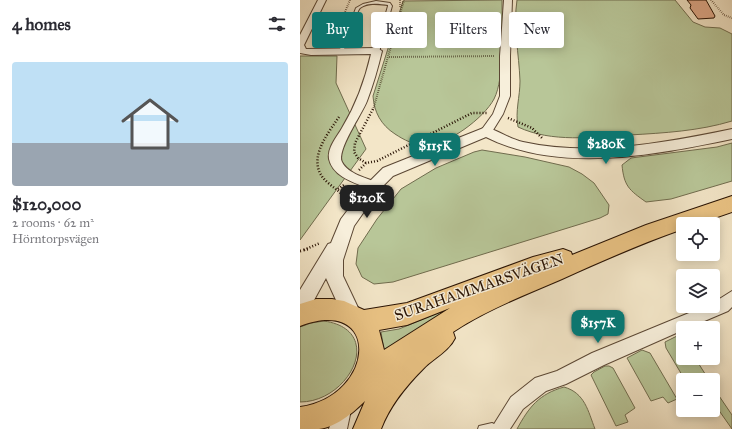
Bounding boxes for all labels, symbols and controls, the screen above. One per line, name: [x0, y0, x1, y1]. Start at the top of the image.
chip: Buy: [312, 12, 363, 48]
chip: Rent: [371, 12, 427, 48]
chip: Filters: [435, 12, 501, 48]
chip: New: [509, 12, 564, 48]
icon: filters: [266, 13, 288, 35]
text: 4 homes: [12, 14, 71, 35]
icon: home: [114, 88, 186, 160]
pin: $280K: [578, 131, 634, 165]
pin: $115K: [407, 133, 463, 167]
text: $280K: [587, 136, 625, 152]
text: $115K: [418, 138, 452, 154]
pin: $120K: [339, 185, 395, 219]
text: $120K: [349, 190, 385, 206]
text: $120,000: [12, 194, 81, 215]
text: 2 rooms · 62 m²: [12, 215, 94, 231]
map controls: [676, 217, 720, 417]
button: locate: [676, 217, 720, 261]
text: Hörntorpsvägen: [12, 231, 99, 247]
street label: SURAHAMMARSVÄGEN: [392, 249, 566, 324]
button: layers: [676, 269, 720, 313]
pin: $157K: [570, 310, 626, 344]
text: $157K: [580, 315, 616, 331]
button: +: [676, 321, 720, 365]
button: −: [676, 373, 720, 417]

